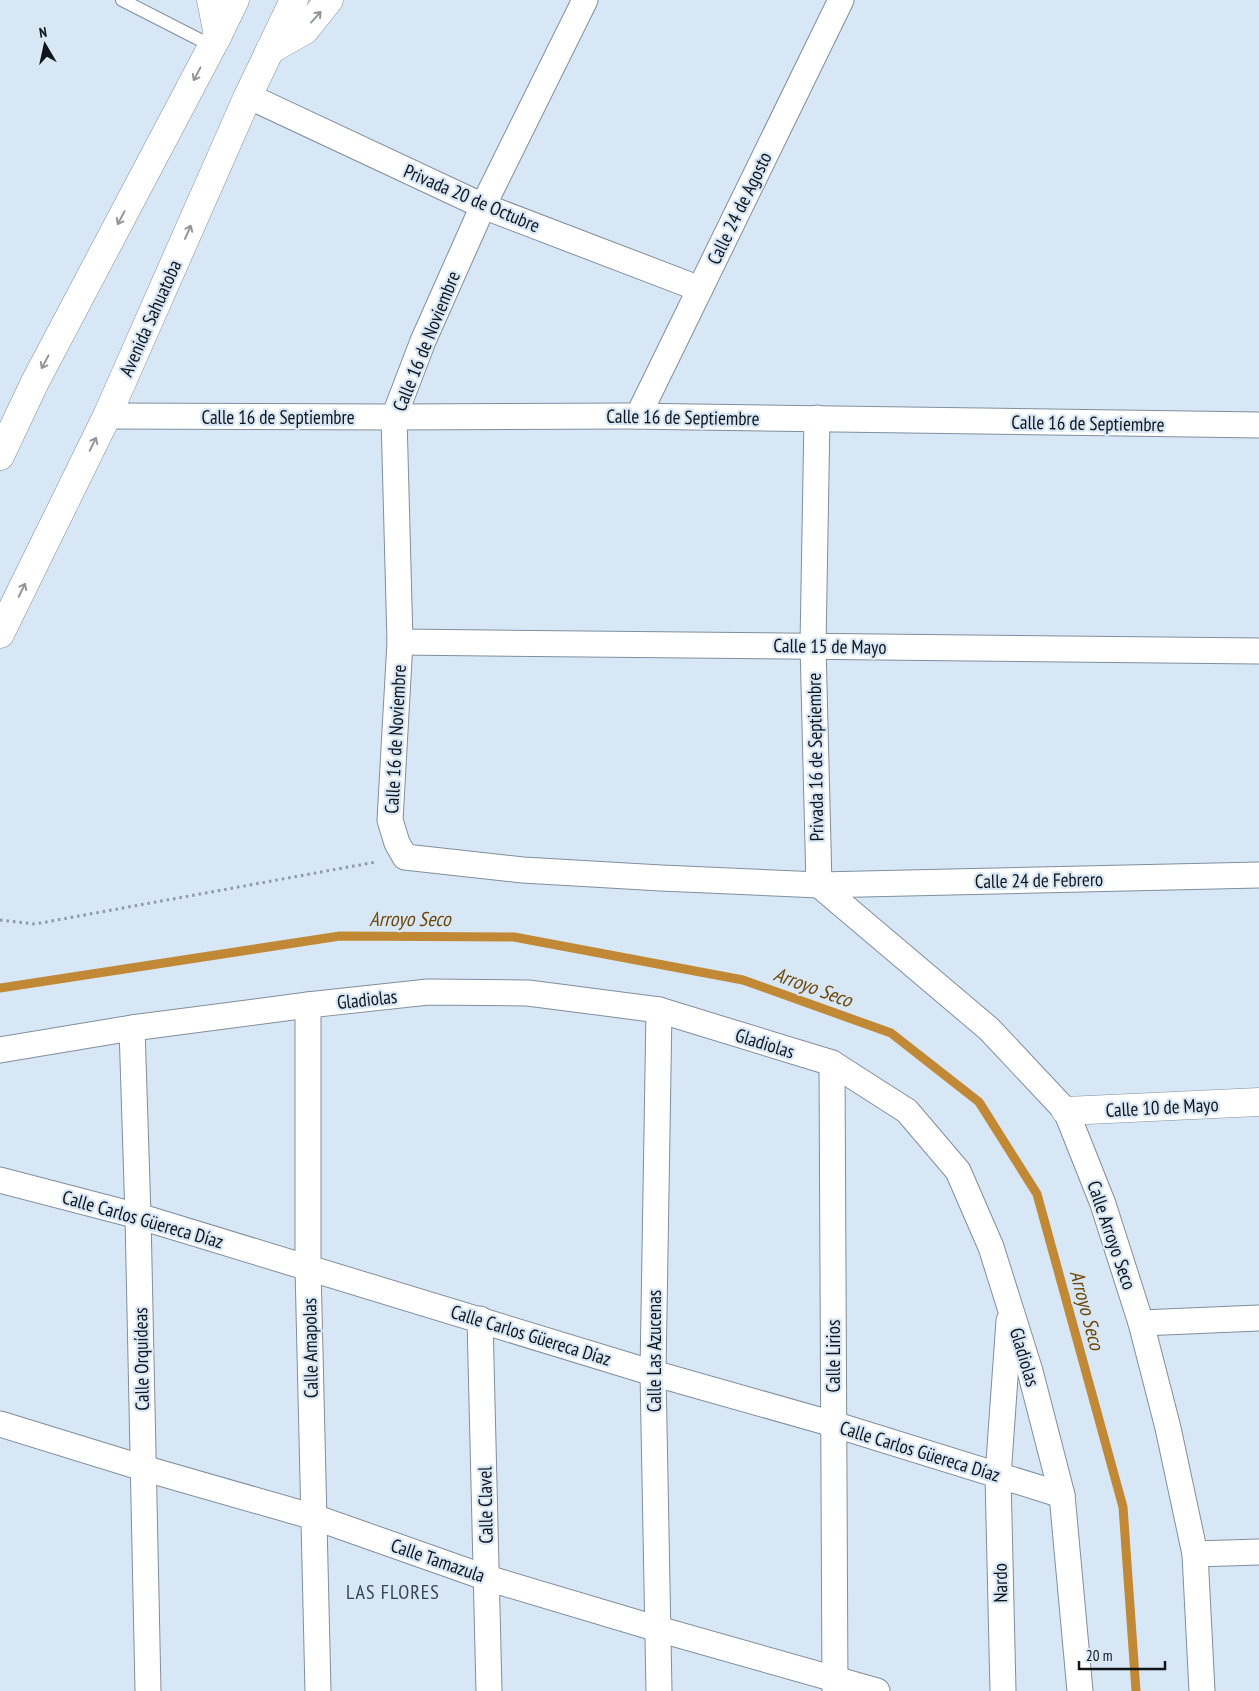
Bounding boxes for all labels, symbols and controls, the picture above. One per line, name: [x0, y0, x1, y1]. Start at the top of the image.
one-way arrow: [310, 11, 322, 24]
north arrow: [20, 20, 70, 70]
text: N: [38, 23, 48, 42]
one-way arrow: [191, 67, 201, 81]
street label: Calle 24 de Agosto: [701, 148, 777, 268]
street label: Privada 20 de Octubre: [400, 159, 544, 238]
one-way arrow: [116, 211, 126, 226]
one-way arrow: [184, 225, 194, 240]
street label: Avenida Sahuatoba: [114, 256, 186, 380]
street label: Calle 16 de Noviembre: [387, 267, 465, 415]
one-way arrow: [40, 354, 49, 369]
street label: Calle 16 de Septiembre: [606, 404, 760, 430]
street label: Calle 16 de Septiembre: [201, 405, 355, 429]
street label: Calle 16 de Septiembre: [1011, 410, 1165, 436]
one-way arrow: [89, 437, 98, 452]
one-way arrow: [17, 583, 27, 598]
street label: Calle 15 de Mayo: [773, 633, 887, 659]
street label: Calle 16 de Noviembre: [379, 664, 411, 814]
street label: Privada 16 de Septiembre: [802, 672, 828, 841]
street label: Calle 24 de Febrero: [975, 867, 1103, 893]
water label: Arroyo Seco: [369, 906, 452, 932]
water label: Arroyo Seco: [770, 961, 857, 1014]
street label: Gladiolas: [336, 984, 398, 1014]
street label: Gladiolas: [733, 1023, 797, 1063]
street label: Calle 10 de Mayo: [1105, 1092, 1219, 1122]
street label: Calle Arroyo Seco: [1082, 1177, 1142, 1293]
street label: Calle Carlos Güereca Díaz: [60, 1185, 226, 1254]
water label: Arroyo Seco: [1064, 1267, 1110, 1354]
street label: Calle Las Azucenas: [642, 1290, 666, 1412]
street label: Calle Amapolas: [297, 1298, 323, 1398]
street label: Calle Carlos Güereca Díaz: [448, 1299, 614, 1371]
street label: Calle Orquídeas: [128, 1307, 154, 1411]
street label: Calle Lirios: [821, 1320, 845, 1392]
street label: Gladiolas: [1005, 1325, 1045, 1389]
street label: Calle Carlos Güereca Díaz: [837, 1415, 1003, 1487]
street label: Calle Clavel: [472, 1466, 498, 1544]
street label: Calle Tamazula: [388, 1533, 488, 1587]
street label: Nardo: [988, 1563, 1012, 1603]
district label: LAS FLORES: [346, 1579, 440, 1605]
scale bar: [1079, 1638, 1165, 1670]
text: 20 m: [1086, 1646, 1112, 1665]

